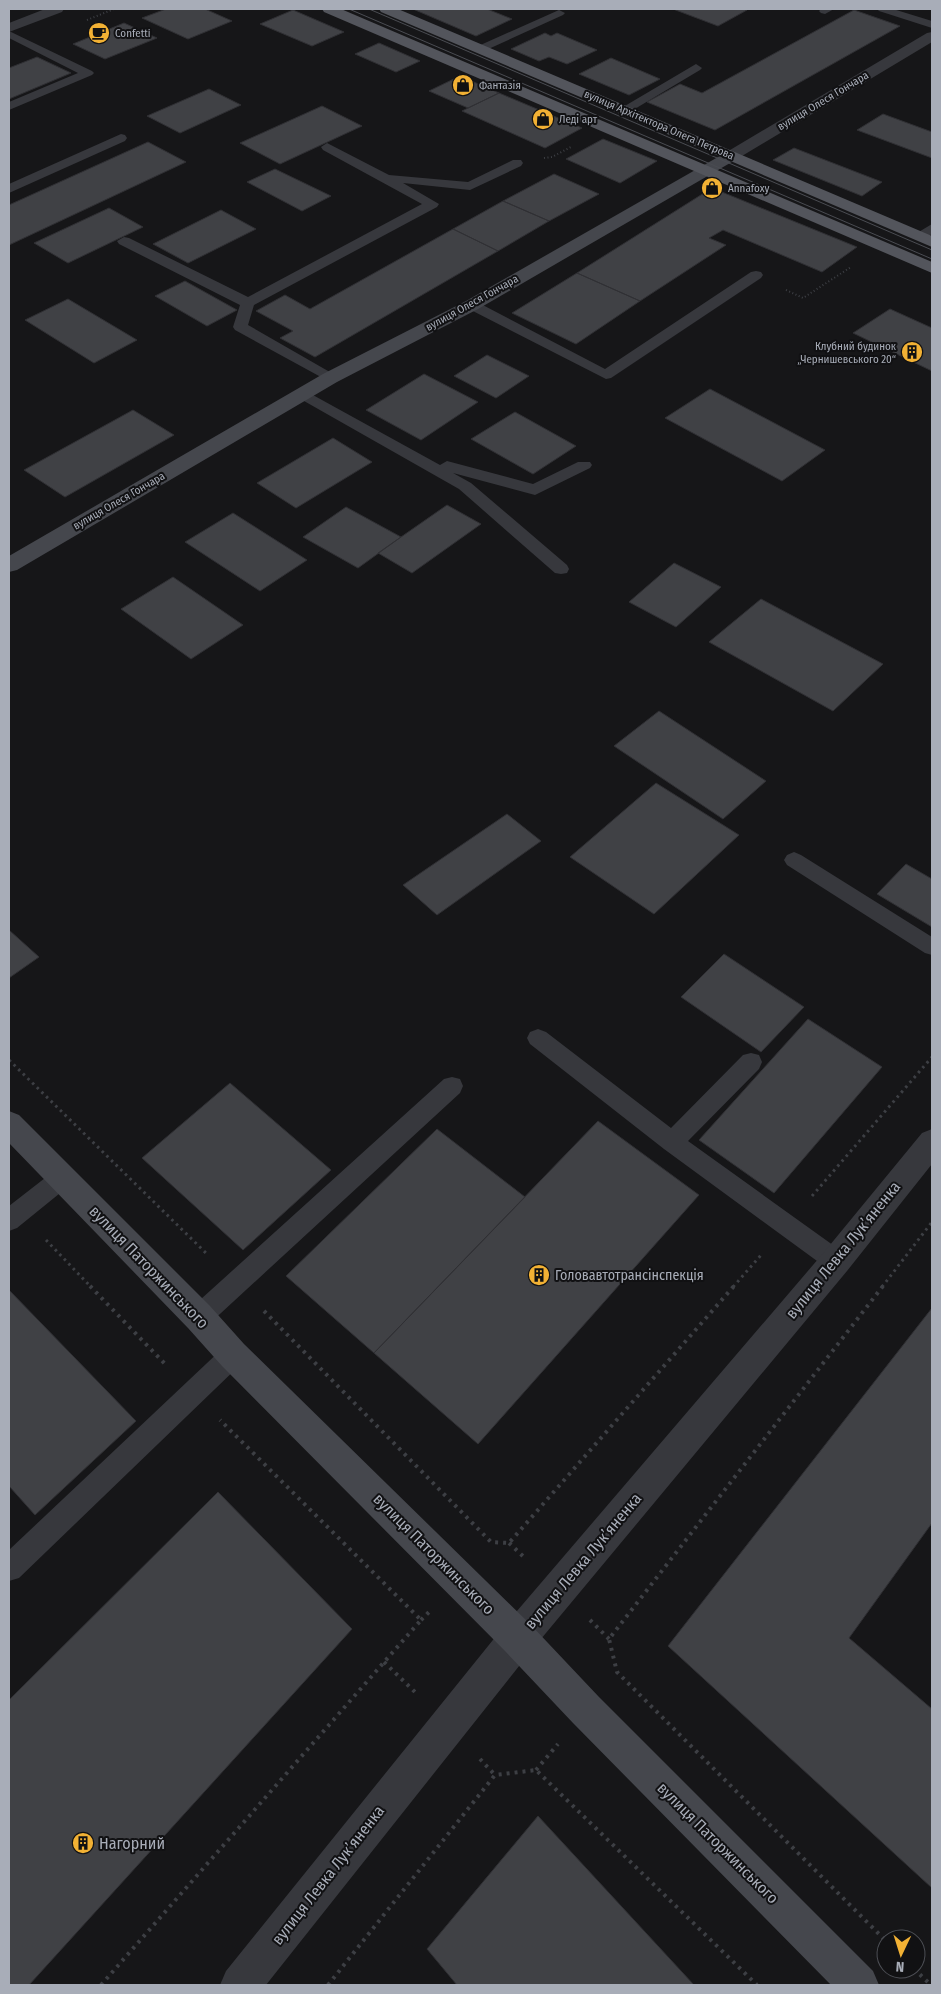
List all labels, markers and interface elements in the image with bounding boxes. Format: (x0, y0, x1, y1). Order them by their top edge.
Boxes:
cafe icon: Confetti (87, 21, 111, 45)
place label: Confetti (115, 27, 151, 40)
street label: вулиця Олеся Гончара (775, 69, 871, 133)
shop icon: Фантазія (451, 73, 475, 97)
place label: Фантазія (479, 79, 521, 92)
street label: вулиця Архітектора Олега Петрова (582, 87, 736, 163)
shop icon: Леді арт (531, 107, 555, 131)
place label: Леді арт (559, 113, 598, 126)
shop icon: Annafoxy (700, 176, 724, 200)
place label: Annafoxy (728, 182, 770, 195)
street label: вулиця Олеся Гончара (423, 272, 521, 334)
place label: Клубний будинок „Чернишевського 20“ (797, 340, 897, 366)
building icon: Клубний будинок „Чернишевського 20“ (900, 340, 924, 364)
street label: вулиця Олеся Гончара (71, 469, 167, 533)
street label: вулиця Левка Лукʼяненка (782, 1177, 904, 1323)
street label: вулиця Паторжинського (85, 1202, 213, 1332)
building icon: Головавтотрансінспекція (527, 1263, 551, 1287)
place label: Головавтотрансінспекція (555, 1267, 704, 1284)
street label: вулиця Левка Лукʼяненка (521, 1489, 645, 1633)
street label: вулиця Паторжинського (370, 1490, 498, 1618)
street label: вулиця Паторжинського (654, 1779, 782, 1907)
street label: вулиця Левка Лукʼяненка (268, 1801, 388, 1948)
building icon: Нагорний (71, 1831, 95, 1855)
place label: Нагорний (99, 1834, 165, 1853)
north arrow (876, 1929, 926, 1979)
text: N (895, 1958, 905, 1975)

